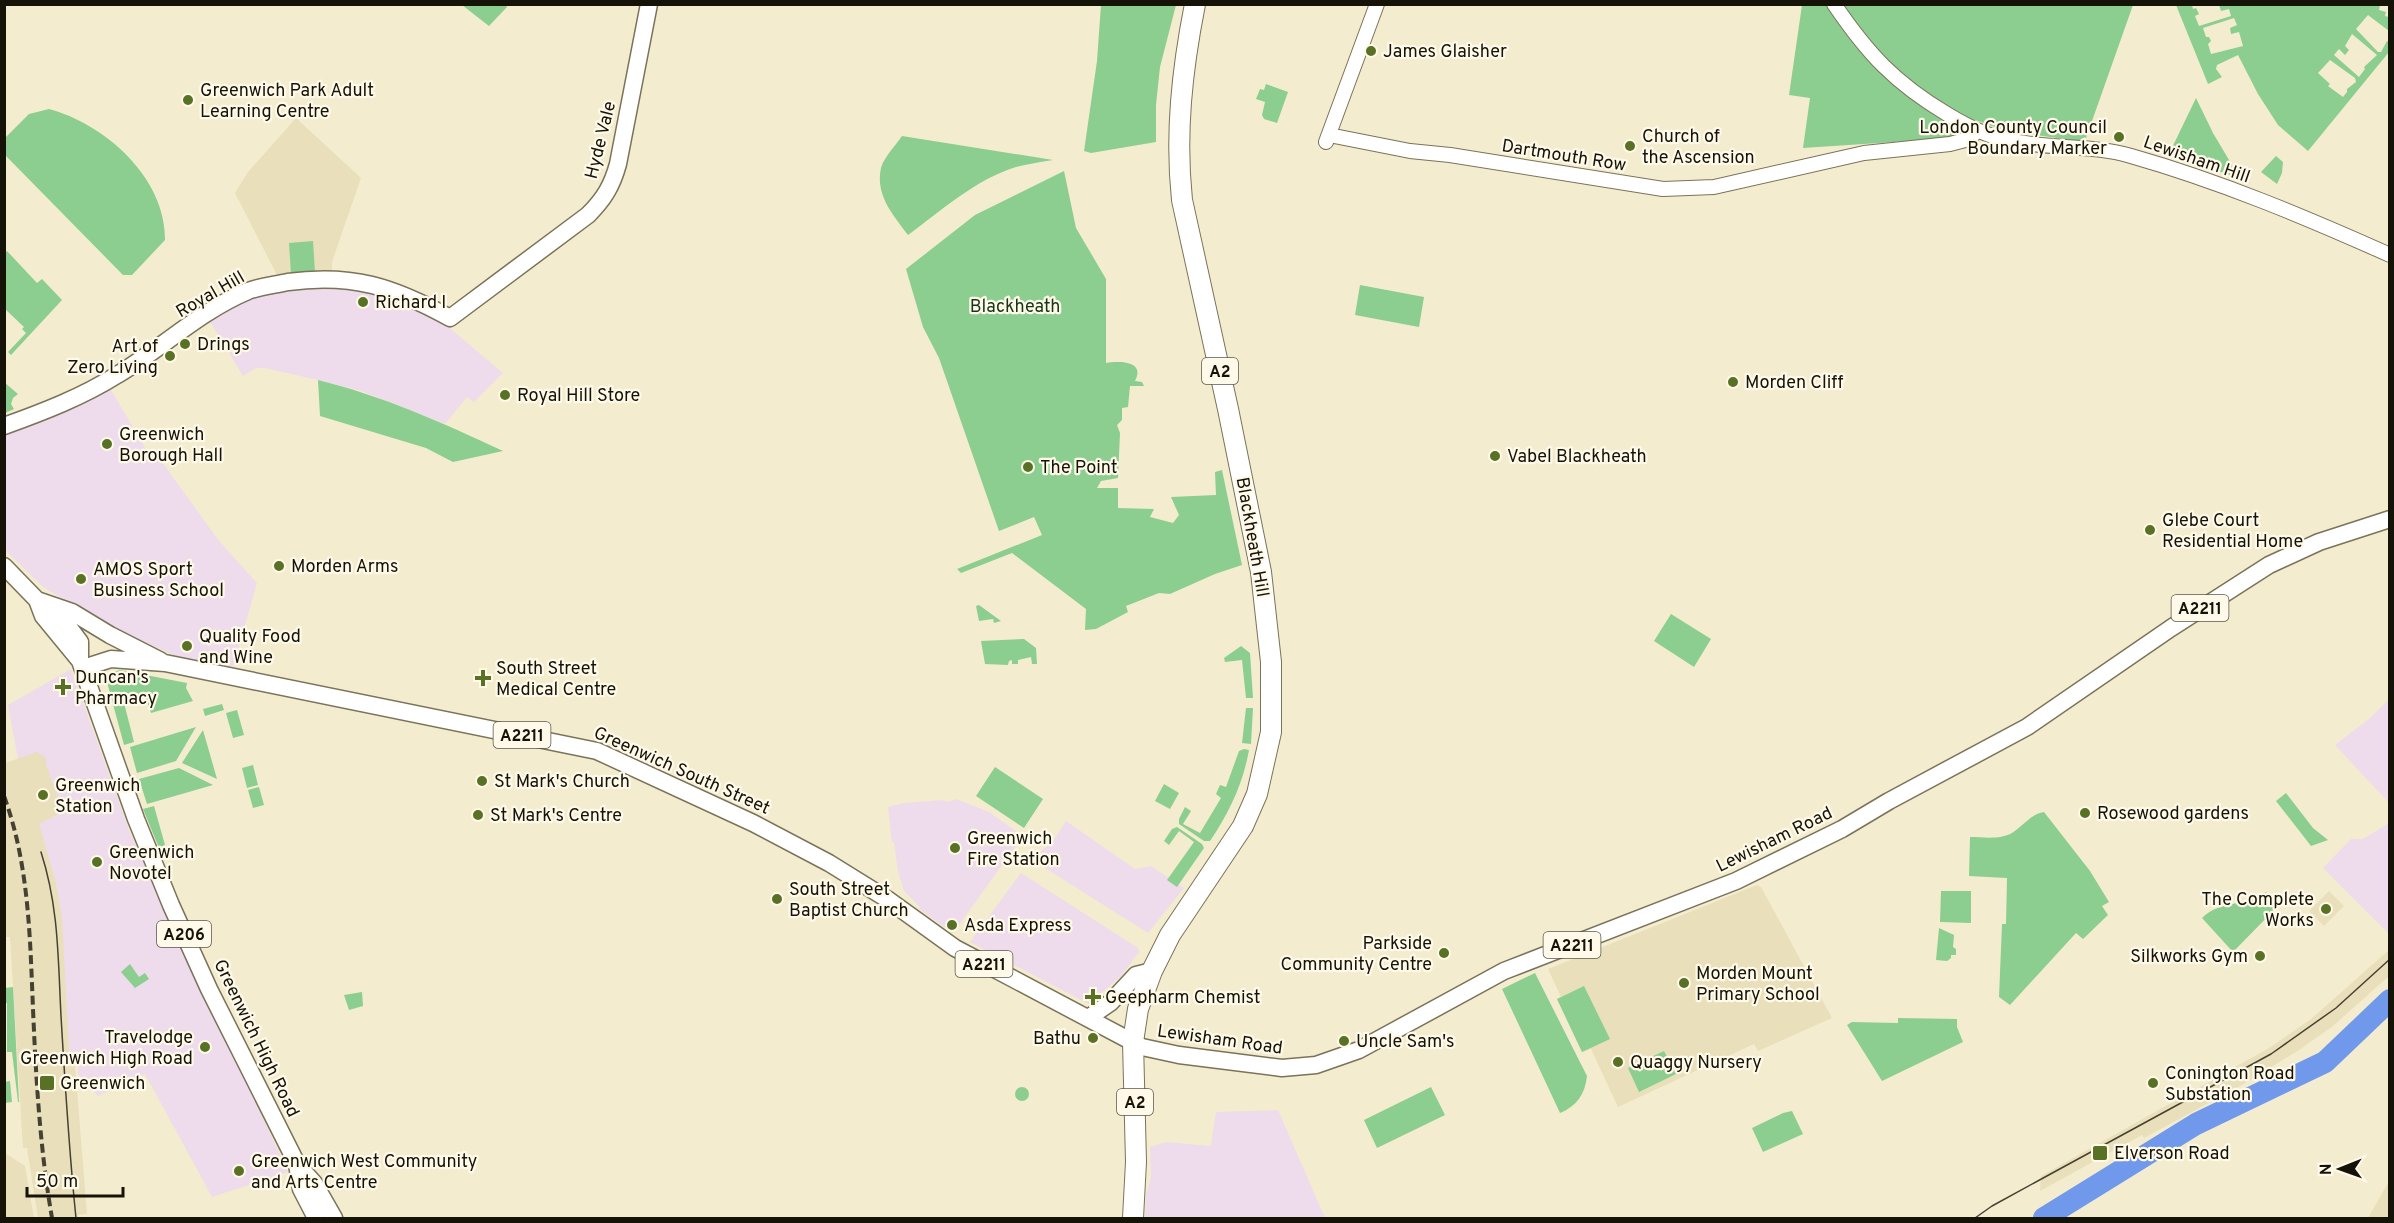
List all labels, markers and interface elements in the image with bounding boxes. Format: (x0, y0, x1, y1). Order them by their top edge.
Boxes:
place label: James Glaisher (1383, 41, 1507, 64)
marker: James Glaisher (1364, 44, 1378, 58)
place label: Greenwich Park Adult Learning Centre (200, 80, 374, 124)
marker: Greenwich Park Adult Learning Centre (181, 93, 195, 107)
street label: Hyde Vale (581, 99, 622, 182)
place label: London County Council Boundary Marker (1919, 117, 2107, 161)
place label: Church of the Ascension (1642, 126, 1755, 170)
marker: London County Council Boundary Marker (2112, 130, 2126, 144)
street label: Lewisham Hill (2140, 131, 2253, 189)
street label: Dartmouth Row (1500, 135, 1628, 178)
marker: Church of the Ascension (1623, 139, 1637, 153)
street label: Royal Hill (172, 266, 249, 324)
place label: Richard I (375, 292, 446, 315)
marker: Richard I (356, 295, 370, 309)
park label: Blackheath (970, 296, 1060, 319)
place label: Drings (197, 334, 250, 357)
place label: Art of Zero Living (67, 336, 158, 380)
marker: Drings (178, 337, 192, 351)
marker: Art of Zero Living (163, 349, 177, 363)
road number: A2 (1202, 358, 1238, 384)
place label: Morden Cliff (1745, 372, 1843, 395)
marker: Morden Cliff (1726, 375, 1740, 389)
place label: Royal Hill Store (517, 385, 640, 408)
marker: Royal Hill Store (498, 388, 512, 402)
place label: Greenwich Borough Hall (119, 424, 223, 468)
marker: Greenwich Borough Hall (100, 437, 114, 451)
place label: Vabel Blackheath (1507, 446, 1647, 469)
marker: Vabel Blackheath (1488, 449, 1502, 463)
place label: The Point (1040, 457, 1118, 480)
marker: The Point (1021, 460, 1035, 474)
street label: Blackheath Hill (1230, 475, 1273, 599)
place label: Glebe Court Residential Home (2162, 510, 2303, 554)
marker: Glebe Court Residential Home (2143, 523, 2157, 537)
place label: Morden Arms (291, 556, 398, 579)
place label: AMOS Sport Business School (93, 559, 224, 603)
marker: Morden Arms (272, 559, 286, 573)
marker: AMOS Sport Business School (74, 572, 88, 586)
road number: A2211 (2172, 595, 2228, 621)
place label: Quality Food and Wine (199, 626, 301, 670)
marker: Quality Food and Wine (180, 639, 194, 653)
place label: South Street Medical Centre (496, 658, 616, 702)
place label: Duncan's Pharmacy (75, 667, 157, 711)
marker: South Street Medical Centre (474, 669, 492, 687)
marker: Duncan's Pharmacy (56, 680, 70, 694)
road number: A2211 (494, 722, 550, 748)
street label: Greenwich South Street (590, 722, 773, 821)
place label: St Mark's Church (494, 771, 630, 794)
marker: St Mark's Church (475, 774, 489, 788)
place label: Greenwich Station (55, 775, 140, 819)
marker: Greenwich Station (36, 788, 50, 802)
street label: Lewisham Road (1713, 802, 1837, 878)
place label: Rosewood gardens (2097, 803, 2249, 826)
place label: St Mark's Centre (490, 805, 622, 828)
marker: Rosewood gardens (2078, 806, 2092, 820)
marker: St Mark's Centre (471, 808, 485, 822)
place label: Greenwich Fire Station (967, 828, 1060, 872)
marker: Greenwich Fire Station (948, 841, 962, 855)
place label: Greenwich Novotel (109, 842, 194, 886)
marker: Greenwich Novotel (90, 855, 104, 869)
place label: South Street Baptist Church (789, 879, 909, 923)
place label: The Complete Works (2201, 889, 2314, 933)
marker: South Street Baptist Church (770, 892, 784, 906)
marker: The Complete Works (2319, 902, 2333, 916)
place label: Asda Express (964, 915, 1071, 938)
marker: Asda Express (945, 918, 959, 932)
road number: A206 (157, 921, 211, 947)
road number: A2211 (1544, 932, 1600, 958)
place label: Parkside Community Centre (1281, 933, 1432, 977)
marker: Parkside Community Centre (1437, 946, 1451, 960)
place label: Silkworks Gym (2130, 946, 2248, 969)
marker: Silkworks Gym (2253, 949, 2267, 963)
road number: A2211 (956, 951, 1012, 977)
street label: Greenwich High Road (207, 956, 304, 1121)
place label: Morden Mount Primary School (1696, 963, 1820, 1007)
marker: Morden Mount Primary School (1677, 976, 1691, 990)
place label: Geepharm Chemist (1105, 987, 1261, 1010)
marker: Geepharm Chemist (1086, 990, 1100, 1004)
street label: Lewisham Road (1156, 1020, 1284, 1061)
place label: Travelodge Greenwich High Road (20, 1027, 193, 1071)
place label: Bathu (1033, 1028, 1081, 1051)
marker: Bathu (1086, 1031, 1100, 1045)
place label: Uncle Sam's (1356, 1031, 1454, 1054)
marker: Uncle Sam's (1337, 1034, 1351, 1048)
marker: Travelodge Greenwich High Road (198, 1040, 212, 1054)
place label: Quaggy Nursery (1630, 1052, 1762, 1075)
marker: Quaggy Nursery (1611, 1055, 1625, 1069)
place label: Conington Road Substation (2165, 1063, 2295, 1107)
place label: Greenwich (60, 1073, 145, 1096)
marker: Greenwich (38, 1074, 56, 1092)
marker: Conington Road Substation (2146, 1076, 2160, 1090)
road number: A2 (1117, 1089, 1153, 1115)
north arrow (2310, 1139, 2370, 1199)
place label: Elverson Road (2114, 1143, 2230, 1166)
marker: Elverson Road (2091, 1144, 2109, 1162)
place label: Greenwich West Community and Arts Centre (251, 1151, 477, 1195)
scale bar (27, 1160, 123, 1198)
text: N (2317, 1163, 2337, 1175)
marker: Greenwich West Community and Arts Centre (232, 1164, 246, 1178)
text: 50 m (36, 1171, 78, 1194)

